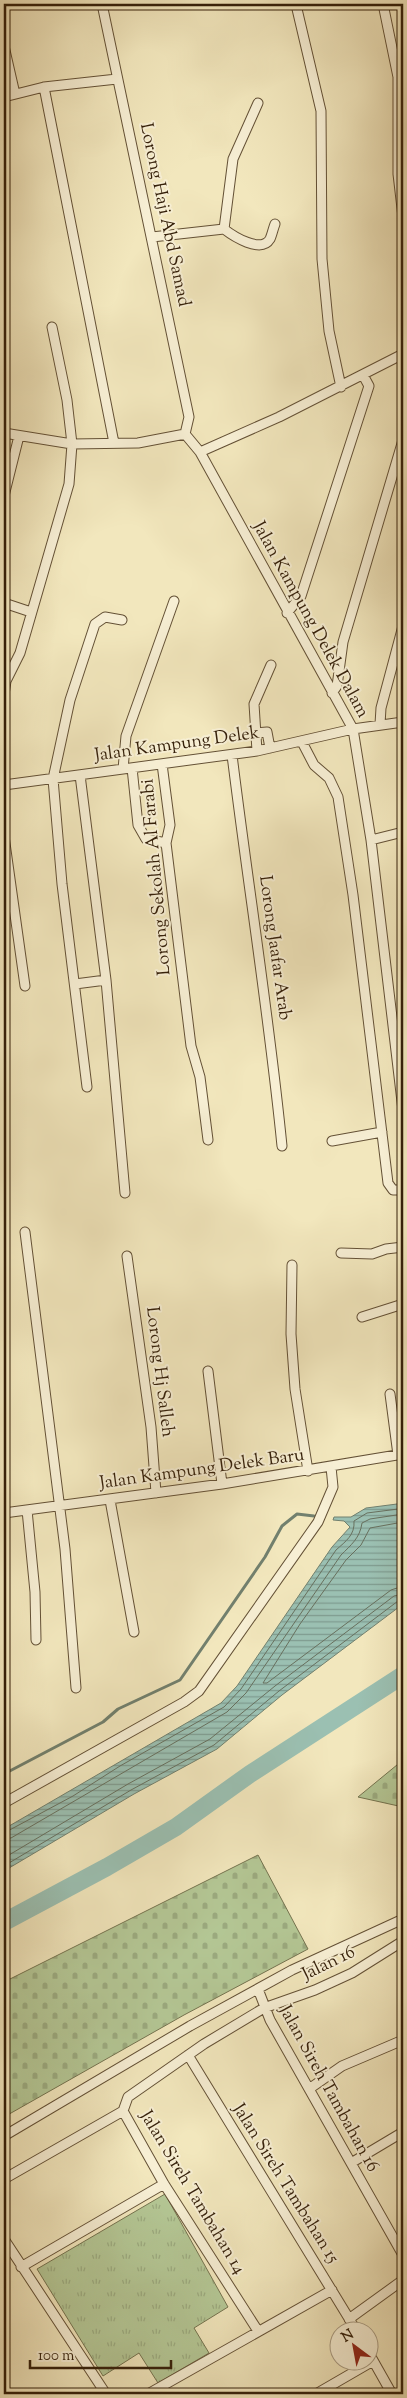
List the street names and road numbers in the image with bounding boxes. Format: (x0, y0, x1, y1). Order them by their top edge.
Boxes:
street label: Lorong Haji Abd Samad (132, 121, 196, 309)
street label: Jalan Kampung Delek Dalam (245, 516, 375, 723)
street label: Jalan Kampung Delek (92, 721, 261, 770)
street label: Lorong Sekolah Al Farabi (135, 778, 179, 976)
street label: Lorong Jaafar Arab (251, 874, 297, 1022)
street label: Lorong Hj Salleh (138, 1305, 180, 1439)
street label: Jalan Kampung Delek Baru (97, 1443, 306, 1497)
street label: Jalan 16 (297, 1940, 360, 1988)
street label: Jalan Sireh Tambahan 16 (271, 2000, 385, 2177)
street label: Jalan Sireh Tambahan 15 (225, 2098, 345, 2269)
street label: Jalan Sireh Tambahan 14 (132, 2105, 251, 2280)

